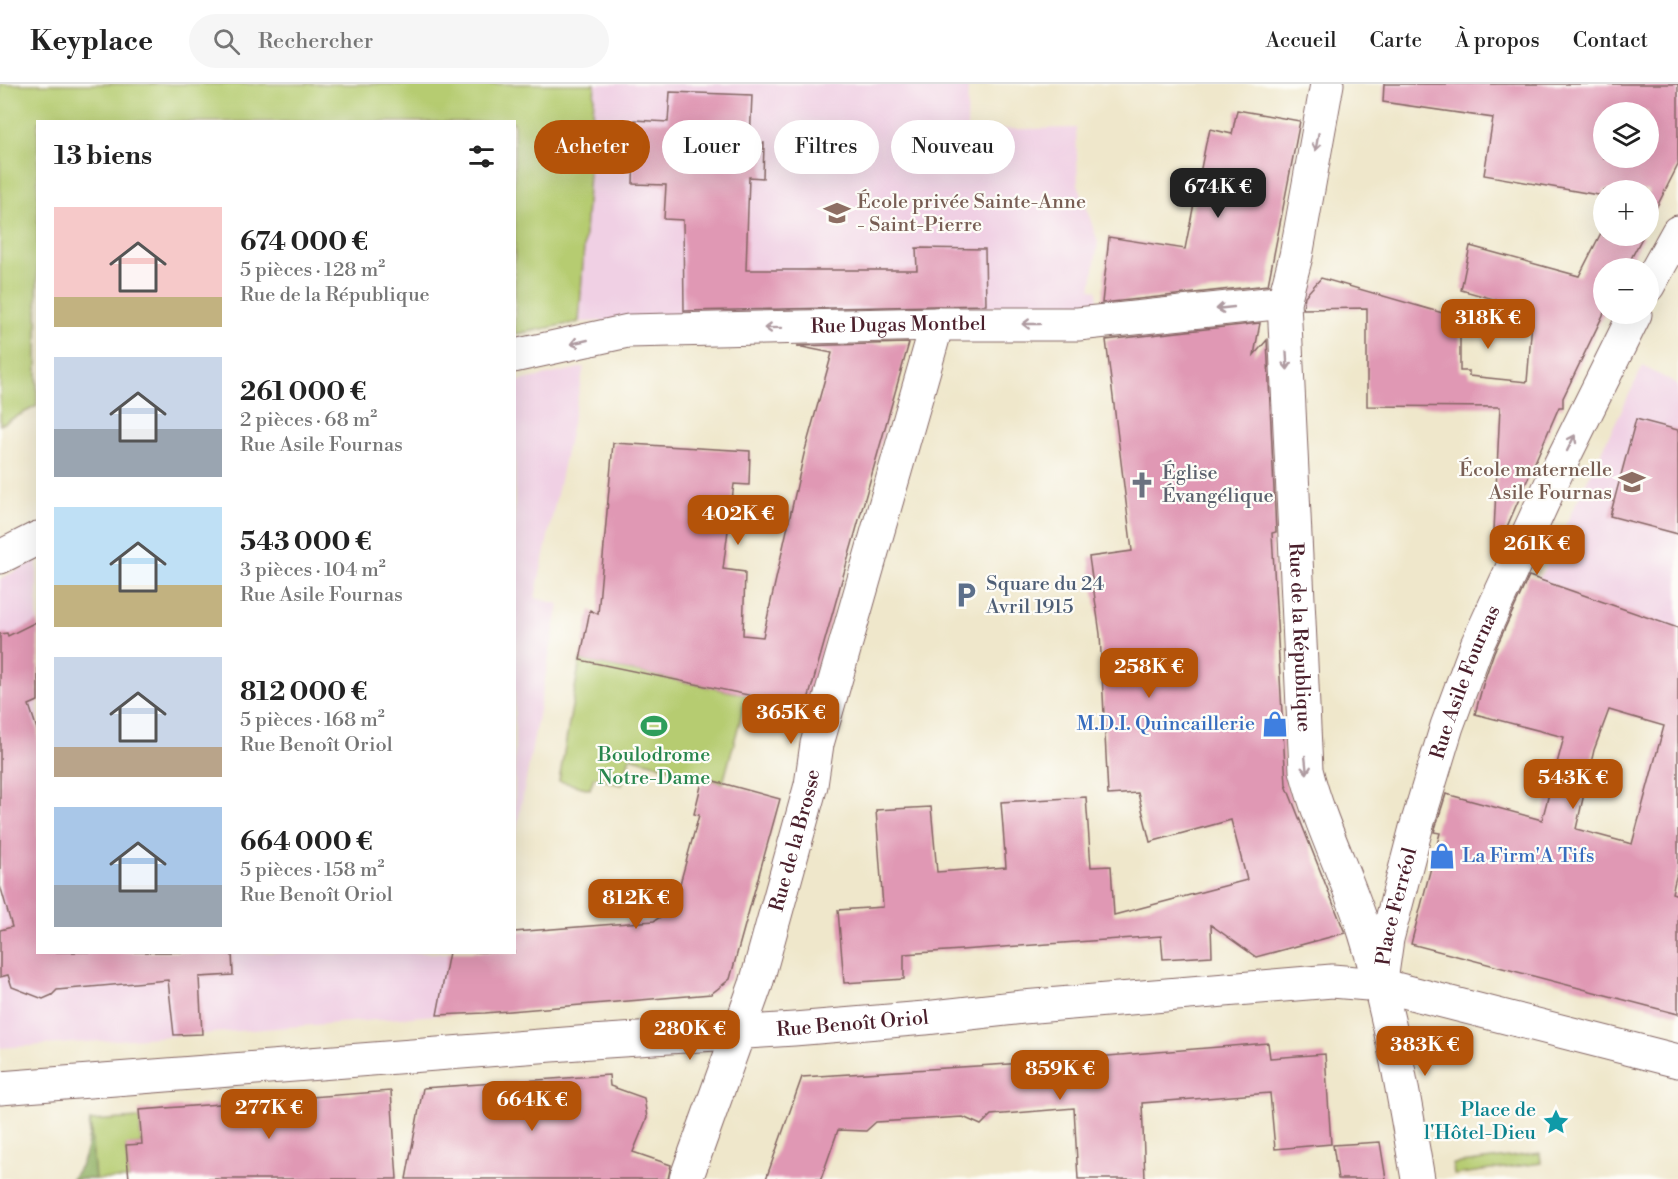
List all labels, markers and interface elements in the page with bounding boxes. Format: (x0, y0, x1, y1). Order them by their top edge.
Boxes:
search box (189, 14, 609, 68)
text: Keyplace (30, 24, 153, 59)
icon: search (210, 25, 243, 58)
text: Rechercher (258, 28, 373, 55)
text: Accueil (1266, 28, 1337, 54)
text: Carte (1370, 28, 1422, 54)
text: À propos (1455, 28, 1540, 54)
text: Contact (1573, 28, 1648, 54)
map controls (1593, 102, 1659, 324)
button: layers (1593, 102, 1659, 168)
chip: Acheter (534, 120, 650, 174)
chip: Louer (662, 120, 762, 174)
chip: Filtres (774, 120, 879, 174)
chip: Nouveau (891, 120, 1015, 174)
one-way arrow (1311, 131, 1322, 151)
text: 13 biens (54, 140, 152, 172)
icon: filters (465, 140, 498, 173)
pin: 674K € (1169, 168, 1267, 219)
text: 674K € (1184, 175, 1252, 200)
button: + (1593, 180, 1659, 246)
place label: École privée Sainte-Anne - Saint-Pierre (857, 189, 1086, 238)
school or university icon: École privée Sainte-Anne - Saint-Pierre (822, 198, 852, 228)
text: 674 000 € (240, 226, 368, 258)
icon: home (102, 231, 174, 303)
text: 5 pièces · 128 m² (240, 258, 385, 283)
button: − (1593, 258, 1659, 324)
text: Rue de la République (240, 283, 430, 308)
pin: 318K € (1439, 299, 1537, 350)
one-way arrow (1216, 303, 1236, 314)
text: 318K € (1455, 306, 1521, 331)
street label: Rue Dugas Montbel (810, 311, 986, 339)
one-way arrow (1022, 318, 1042, 330)
one-way arrow (764, 322, 784, 334)
one-way arrow (570, 337, 590, 348)
one-way arrow (1281, 350, 1292, 370)
text: 261 000 € (240, 376, 366, 408)
icon: home (102, 381, 174, 453)
text: 2 pièces · 68 m² (240, 408, 377, 433)
text: Rue Asile Fournas (240, 433, 403, 458)
one-way arrow (1565, 435, 1577, 453)
place label: École maternelle Asile Fournas (1459, 457, 1612, 506)
place label: Église Évangélique (1162, 460, 1274, 509)
school or university icon: École maternelle Asile Fournas (1617, 467, 1647, 497)
church icon: Église Évangélique (1127, 470, 1157, 500)
pin: 402K € (689, 495, 787, 546)
text: 402K € (702, 502, 774, 527)
pin: 261K € (1488, 525, 1586, 576)
text: 543 000 € (240, 526, 372, 558)
icon: home (102, 531, 174, 603)
text: 261K € (1504, 532, 1570, 557)
street label: Rue de la République (1283, 542, 1317, 733)
text: 3 pièces · 104 m² (240, 558, 386, 583)
place label: Square du 24 Avril 1915 (985, 572, 1104, 620)
parking icon: Square du 24 Avril 1915 (951, 580, 981, 610)
text: Rue Asile Fournas (240, 583, 403, 608)
street label: Rue Asile Fournas (1425, 601, 1506, 762)
pin: 258K € (1100, 648, 1198, 699)
text: 258K € (1114, 655, 1184, 680)
text: 812 000 € (240, 676, 367, 708)
icon: home (102, 681, 174, 753)
pin: 365K € (742, 694, 840, 745)
text: 365K € (756, 701, 826, 726)
text: 5 pièces · 168 m² (240, 708, 385, 733)
shop icon: M.D.I. Quincaillerie (1260, 709, 1290, 739)
sports icon: Boulodrome Notre-Dame (639, 711, 669, 741)
place label: M.D.I. Quincaillerie (1077, 712, 1255, 737)
text: Rue Benoît Oriol (240, 733, 393, 758)
place label: Boulodrome Notre-Dame (597, 743, 710, 791)
one-way arrow (1301, 755, 1312, 775)
pin: 543K € (1524, 759, 1622, 810)
text: 543K € (1538, 766, 1608, 791)
street label: Rue de la Brosse (764, 768, 826, 915)
text: 664 000 € (240, 826, 373, 858)
icon: home (102, 831, 174, 903)
shop icon: La Firm'A Tifs (1427, 841, 1457, 871)
place label: La Firm'A Tifs (1462, 844, 1595, 869)
street label: Place Ferréol (1371, 845, 1423, 967)
text: 5 pièces · 158 m² (240, 858, 384, 883)
pin: 812K € (587, 879, 685, 930)
text: Rue Benoît Oriol (240, 883, 393, 908)
text: 812K € (602, 886, 670, 911)
street label: Rue Benoît Oriol (776, 1005, 930, 1043)
pin: 280K € (641, 1010, 739, 1061)
text: 280K € (654, 1017, 726, 1042)
pin: 383K € (1376, 1026, 1474, 1077)
text: 383K € (1390, 1033, 1460, 1058)
pin: 859K € (1011, 1050, 1109, 1101)
text: 859K € (1025, 1057, 1095, 1082)
pin: 664K € (483, 1081, 581, 1132)
text: 664K € (496, 1088, 568, 1113)
pin: 277K € (220, 1089, 318, 1140)
text: 277K € (235, 1096, 303, 1121)
place label: Place de l'Hôtel-Dieu (1424, 1098, 1537, 1146)
place icon: Place de l'Hôtel-Dieu (1541, 1107, 1571, 1137)

